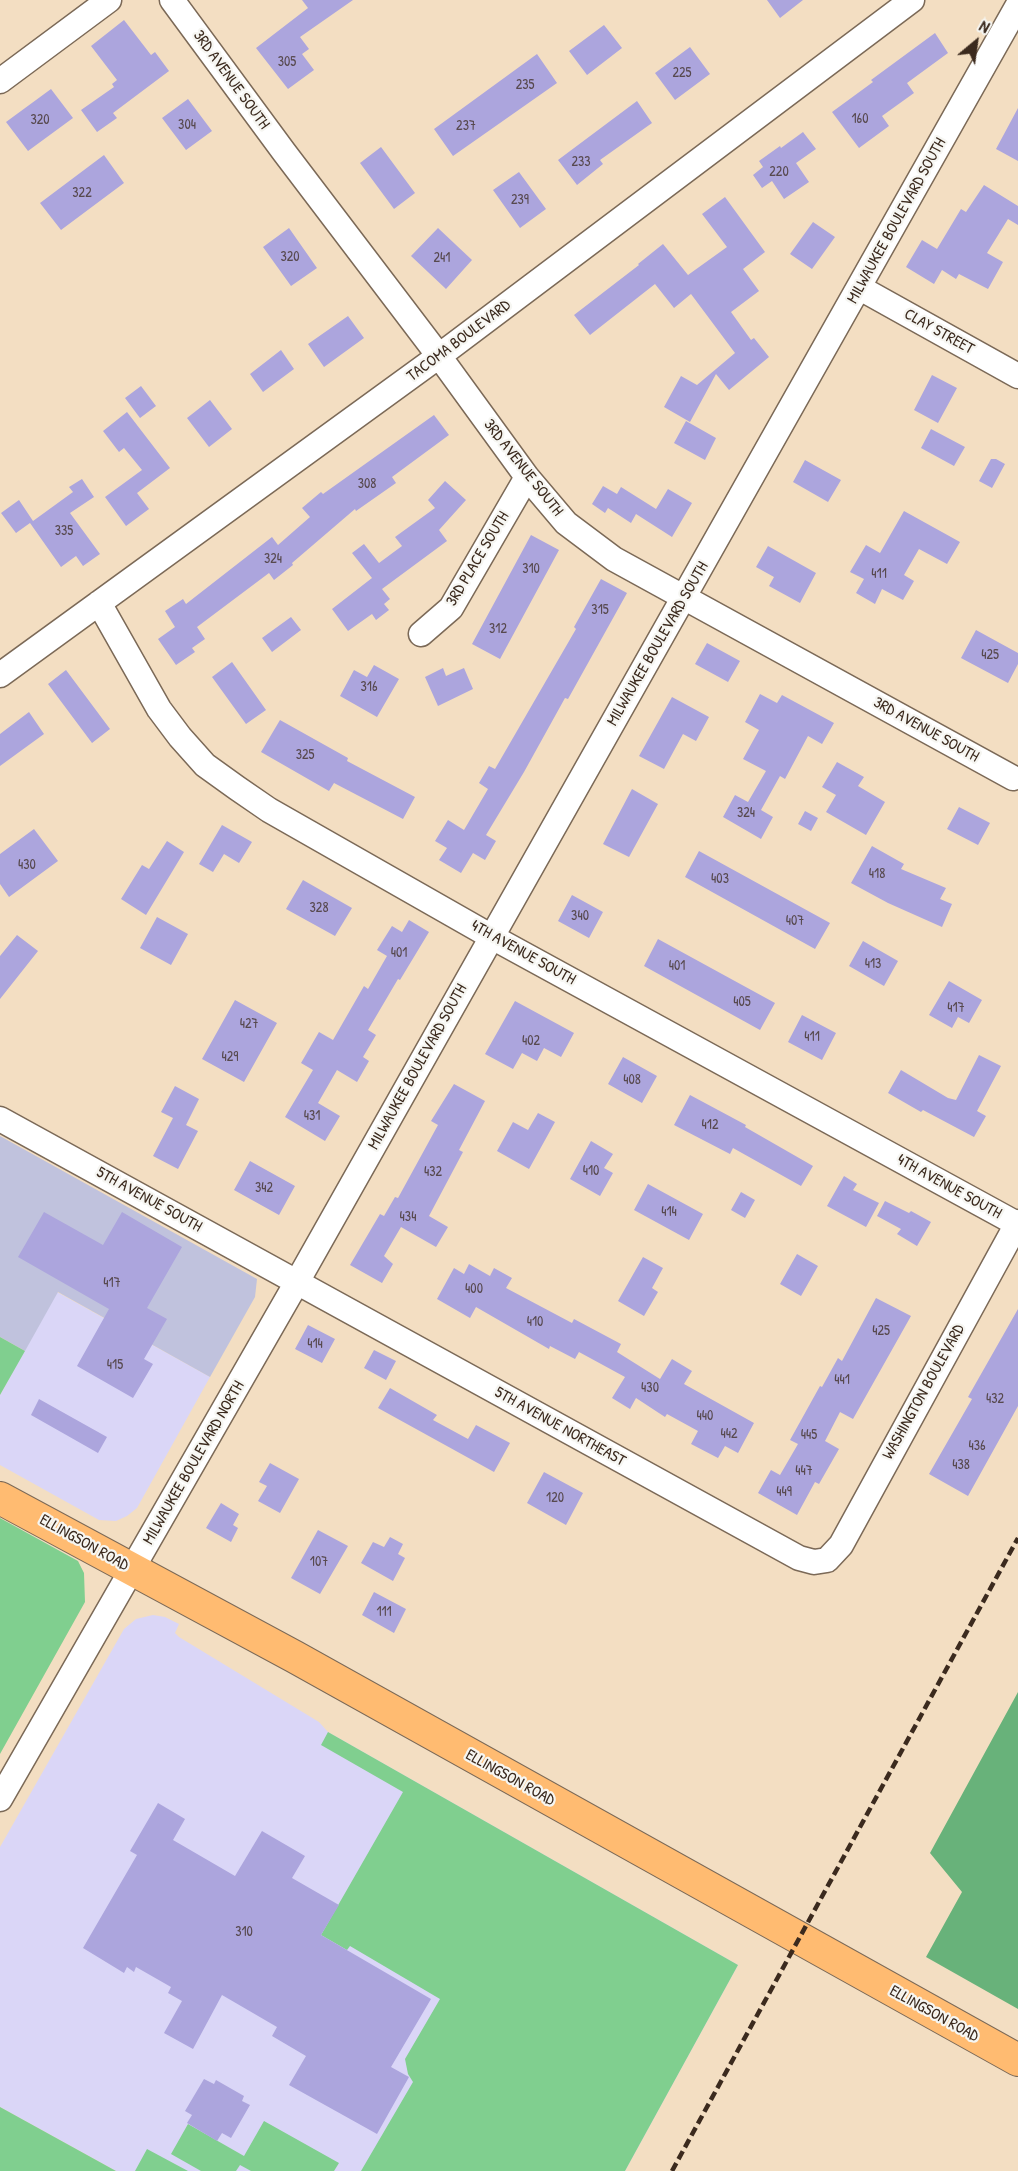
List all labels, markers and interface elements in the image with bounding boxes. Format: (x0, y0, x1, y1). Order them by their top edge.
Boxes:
north arrow (946, 12, 1006, 72)
text: N (976, 15, 994, 38)
street label: 3RD AVENUE SOUTH (189, 27, 273, 133)
house number: 305 (278, 54, 296, 70)
house number: 225 (672, 65, 692, 81)
house number: 235 (516, 77, 534, 93)
house number: 160 (852, 111, 868, 127)
house number: 320 (30, 112, 50, 128)
house number: 304 (178, 117, 196, 133)
house number: 237 (456, 118, 476, 134)
street label: MILWAUKEE BOULEVARD SOUTH (843, 135, 951, 307)
house number: 233 (571, 154, 591, 170)
house number: 220 (769, 164, 789, 180)
house number: 322 (72, 185, 92, 201)
house number: 239 (511, 192, 529, 208)
house number: 320 (280, 249, 300, 265)
house number: 241 (434, 250, 450, 266)
street label: TACOMA BOULEVARD (404, 296, 514, 386)
street label: CLAY STREET (901, 305, 977, 359)
street label: 3RD AVENUE SOUTH (479, 416, 567, 520)
house number: 308 (358, 476, 376, 492)
street label: 3RD PLACE SOUTH (442, 508, 514, 610)
house number: 335 (55, 523, 73, 539)
house number: 324 (264, 551, 282, 567)
street label: MILWAUKEE BOULEVARD SOUTH (603, 559, 713, 729)
house number: 310 (522, 561, 540, 577)
house number: 411 (871, 566, 887, 582)
house number: 315 (591, 602, 609, 618)
house number: 312 (489, 621, 507, 637)
house number: 425 (981, 647, 999, 663)
house number: 316 (361, 679, 377, 695)
street label: 3RD AVENUE SOUTH (870, 693, 982, 767)
house number: 325 (296, 747, 314, 763)
house number: 324 (737, 805, 755, 821)
house number: 430 (18, 857, 36, 873)
house number: 418 (869, 866, 885, 882)
house number: 403 (711, 871, 729, 887)
house number: 328 (310, 900, 328, 916)
house number: 340 (571, 908, 589, 924)
house number: 407 (786, 913, 804, 929)
street label: 4TH AVENUE SOUTH (467, 916, 579, 990)
house number: 401 (391, 945, 407, 961)
house number: 413 (865, 956, 881, 972)
house number: 401 (669, 958, 685, 974)
street label: MILWAUKEE BOULEVARD SOUTH (364, 981, 472, 1153)
house number: 405 (733, 994, 751, 1010)
house number: 417 (947, 1000, 965, 1016)
house number: 427 (240, 1016, 258, 1032)
house number: 411 (804, 1029, 820, 1045)
house number: 402 (522, 1033, 540, 1049)
house number: 429 (222, 1049, 238, 1065)
house number: 408 (623, 1072, 641, 1088)
house number: 431 (304, 1108, 320, 1124)
house number: 412 (702, 1117, 718, 1133)
street label: 4TH AVENUE SOUTH (893, 1150, 1005, 1224)
street label: 5TH AVENUE SOUTH (93, 1163, 205, 1237)
house number: 410 (583, 1163, 599, 1179)
house number: 432 (424, 1164, 442, 1180)
house number: 342 (255, 1180, 273, 1196)
house number: 414 (661, 1204, 677, 1220)
house number: 434 (400, 1209, 416, 1225)
house number: 417 (103, 1275, 121, 1291)
house number: 400 (465, 1281, 483, 1297)
house number: 410 (527, 1314, 543, 1330)
street label: WASHINGTON BOULEVARD (879, 1321, 969, 1463)
house number: 425 (872, 1323, 890, 1339)
house number: 414 (307, 1336, 323, 1352)
house number: 415 (107, 1357, 123, 1373)
house number: 441 (834, 1372, 850, 1388)
street label: MILWAUKEE BOULEVARD NORTH (139, 1378, 249, 1548)
house number: 430 (641, 1380, 659, 1396)
street label: 5TH AVENUE NORTHEAST (491, 1383, 629, 1471)
house number: 432 (986, 1391, 1004, 1407)
house number: 440 (697, 1408, 713, 1424)
house number: 442 (720, 1426, 738, 1442)
house number: 445 (801, 1427, 817, 1443)
house number: 436 (968, 1438, 986, 1454)
house number: 438 (952, 1457, 970, 1473)
house number: 447 (795, 1463, 813, 1479)
house number: 449 (776, 1484, 792, 1500)
house number: 120 (546, 1490, 564, 1506)
street label: ELLINGSON ROAD (36, 1511, 132, 1575)
house number: 107 (310, 1554, 328, 1570)
house number: 111 (376, 1604, 392, 1620)
street label: ELLINGSON ROAD (462, 1746, 558, 1810)
house number: 310 (235, 1924, 253, 1940)
street label: ELLINGSON ROAD (886, 1982, 982, 2046)

